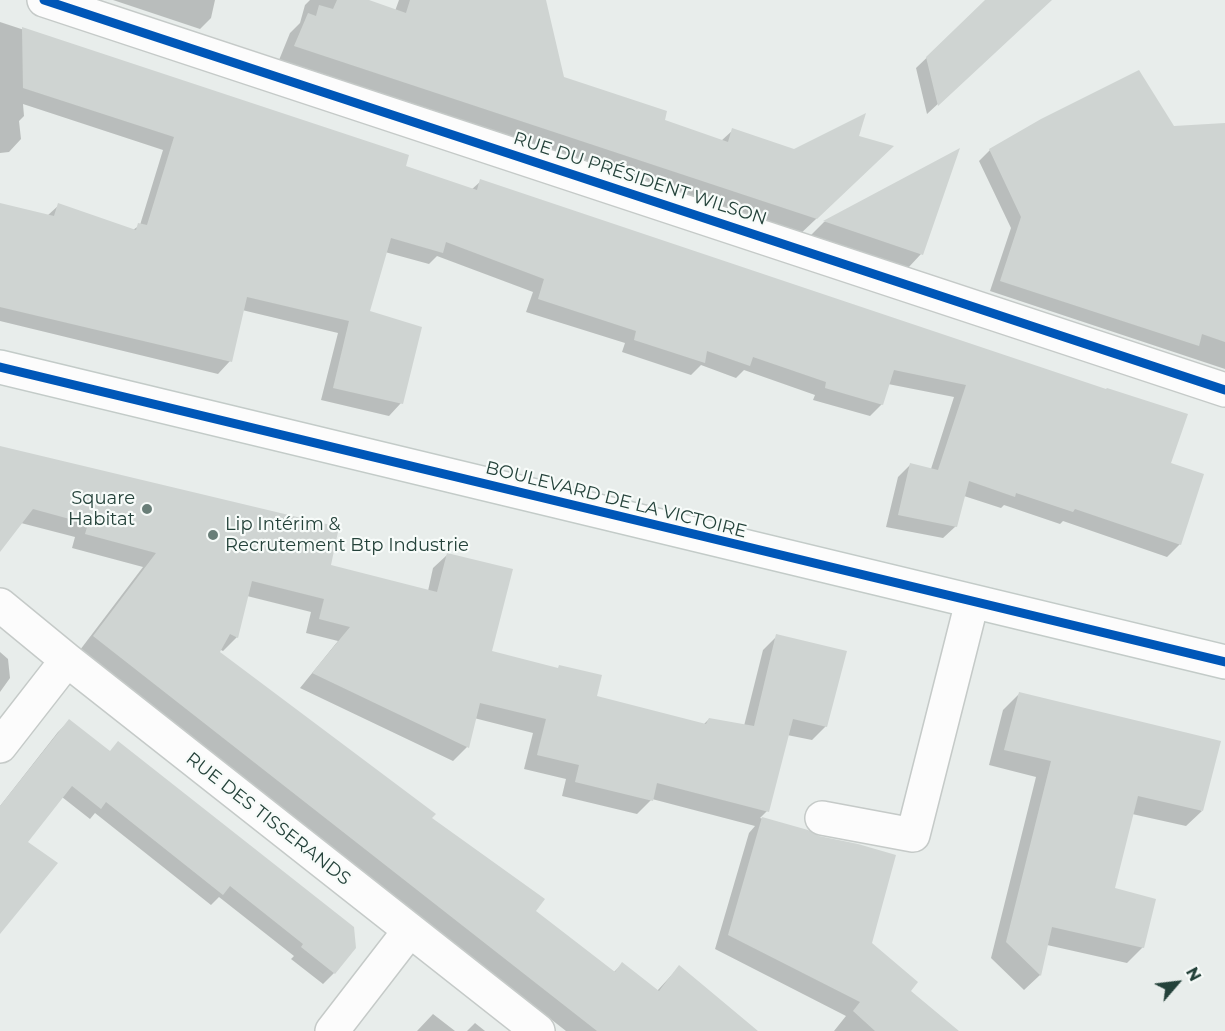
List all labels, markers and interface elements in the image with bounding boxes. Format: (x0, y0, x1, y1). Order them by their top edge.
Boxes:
street label: RUE DU PRÉSIDENT WILSON (511, 128, 769, 230)
street label: BOULEVARD DE LA VICTOIRE (483, 457, 749, 543)
place label: Square Habitat (68, 488, 135, 530)
marker: Square Habitat (140, 502, 154, 516)
place label: Lip Intérim & Recrutement Btp Industrie (225, 514, 469, 556)
marker: Lip Intérim & Recrutement Btp Industrie (206, 528, 220, 542)
street label: RUE DES TISSERANDS (181, 748, 355, 890)
north arrow (1147, 953, 1207, 1013)
text: N (1182, 964, 1205, 984)

